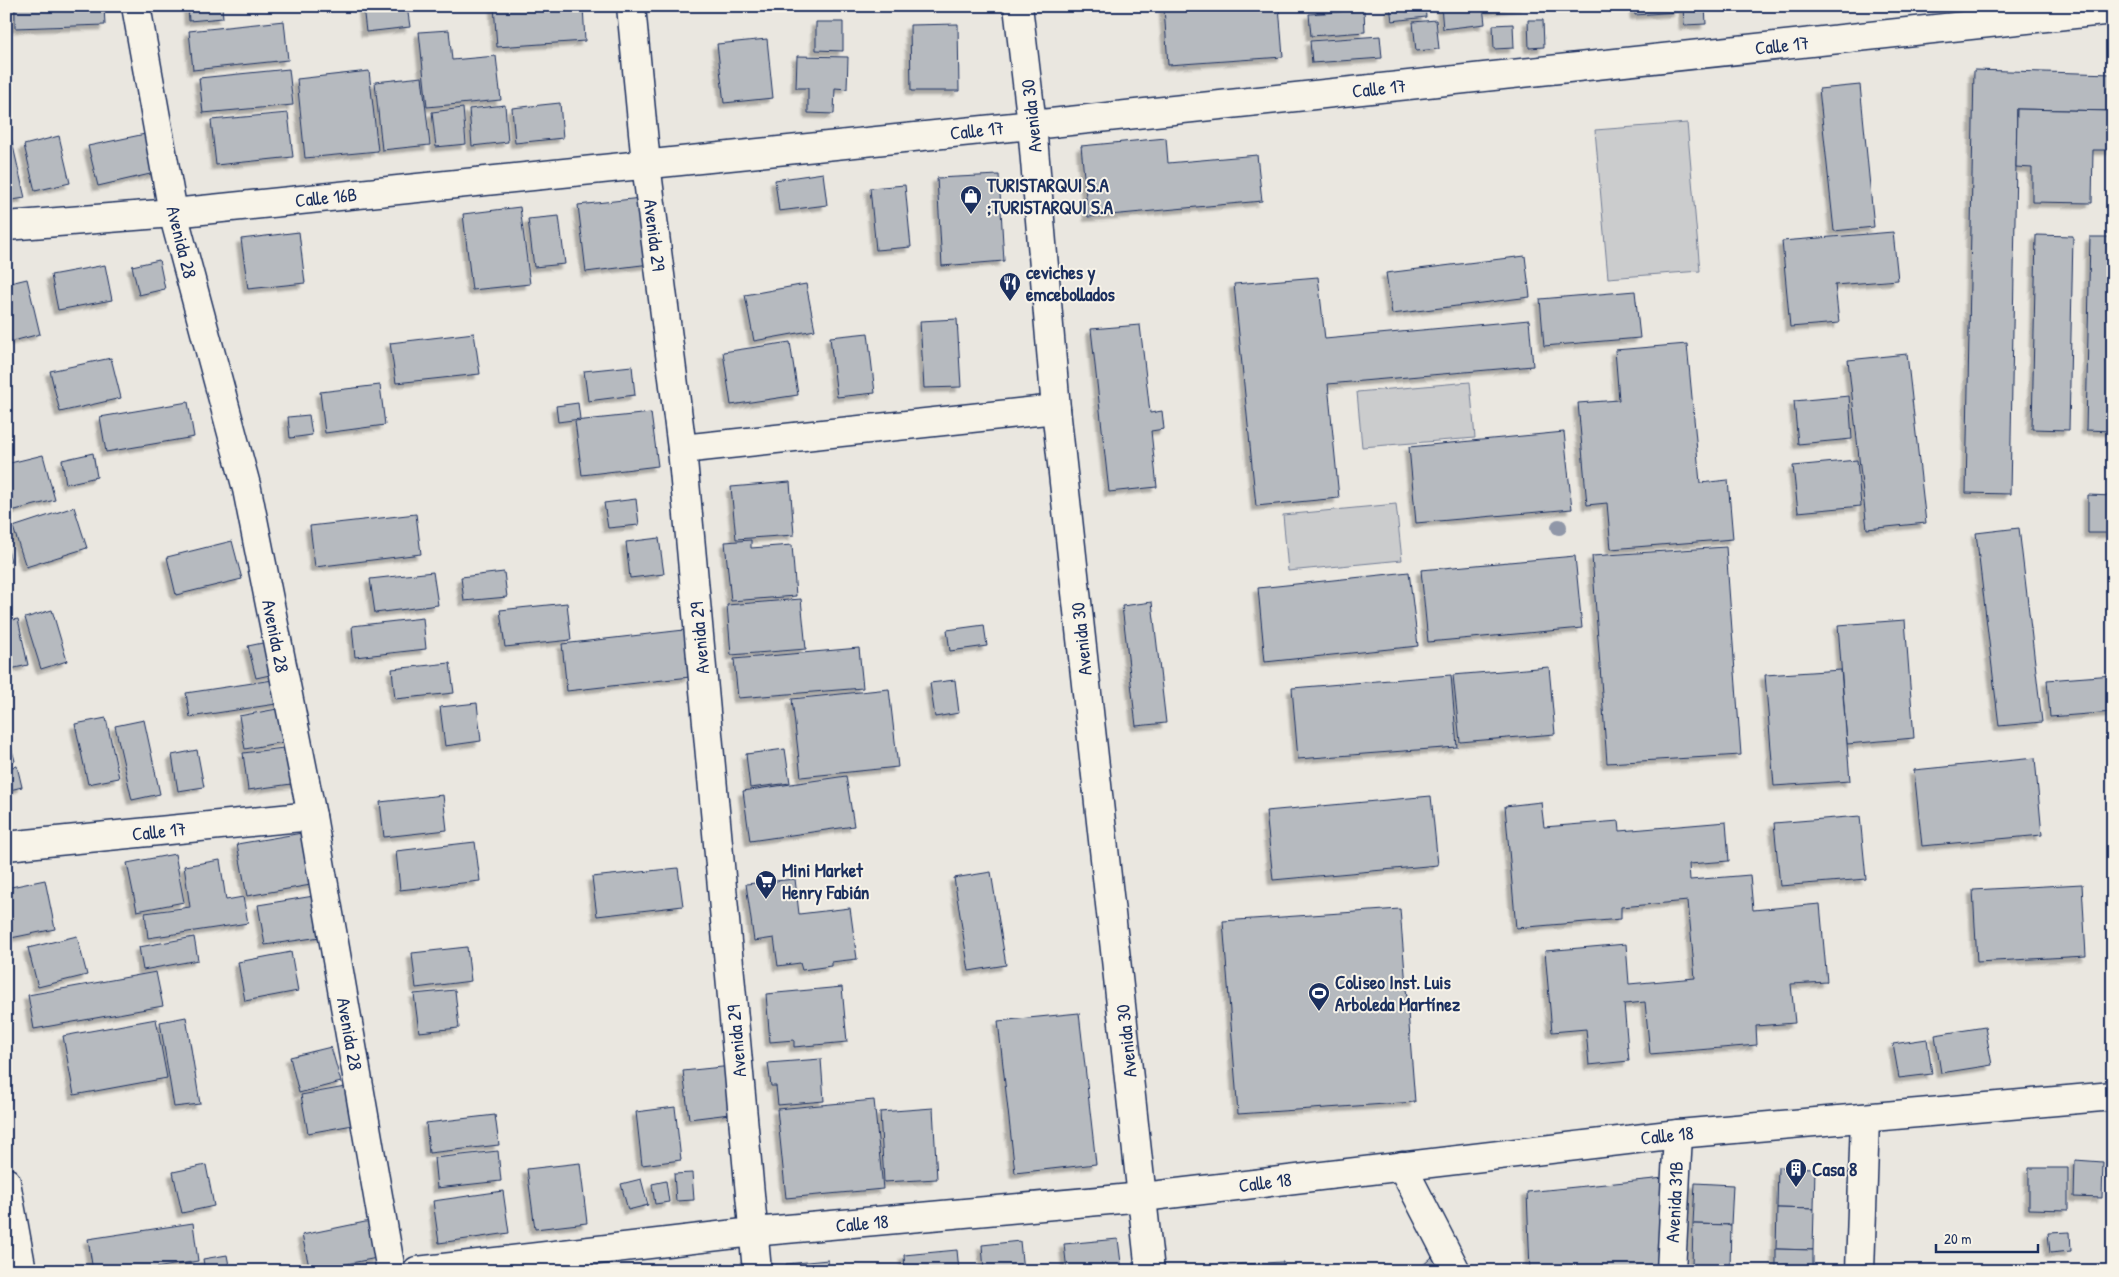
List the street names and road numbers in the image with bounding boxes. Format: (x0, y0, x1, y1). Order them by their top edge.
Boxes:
street label: Calle 17 (1754, 29, 1810, 61)
street label: Calle 17 (1351, 72, 1407, 104)
street label: Avenida 30 (1014, 78, 1048, 154)
street label: Calle 17 (949, 114, 1005, 146)
street label: Calle 16B (294, 181, 358, 213)
street label: Avenida 29 (638, 197, 672, 273)
street label: Avenida 28 (160, 203, 204, 281)
street label: Avenida 28 (256, 597, 296, 675)
street label: Avenida 29 (683, 601, 715, 675)
street label: Avenida 30 (1064, 601, 1098, 677)
street label: Calle 17 (131, 815, 187, 847)
street label: Avenida 28 (331, 995, 369, 1073)
street label: Avenida 30 (1109, 1003, 1143, 1079)
street label: Avenida 29 (720, 1004, 752, 1078)
street label: Calle 18 (1639, 1119, 1695, 1151)
street label: Avenida 31B (1659, 1161, 1689, 1243)
street label: Calle 18 (1237, 1166, 1293, 1198)
street label: Calle 18 (834, 1208, 890, 1238)

